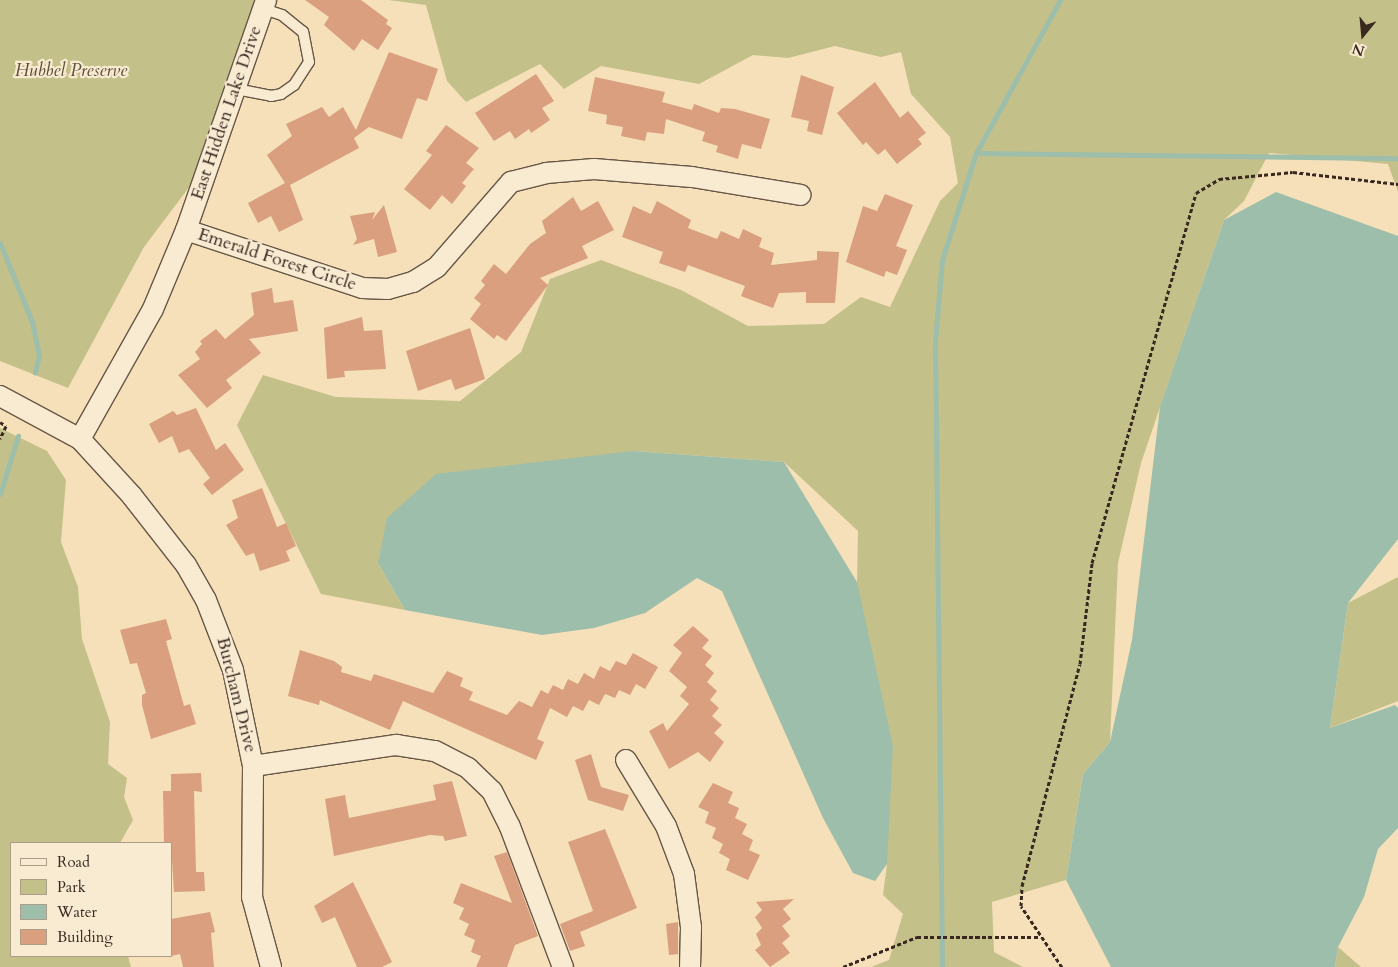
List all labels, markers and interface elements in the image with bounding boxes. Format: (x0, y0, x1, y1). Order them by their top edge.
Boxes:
north arrow (1338, 10, 1388, 60)
street label: East Hidden Lake Drive (187, 23, 267, 203)
text: N (1350, 39, 1367, 61)
park label: Hubbel Preserve (15, 60, 127, 82)
street label: Emerald Forest Circle (195, 224, 359, 296)
street label: Burcham Drive (211, 635, 261, 755)
legend (10, 842, 172, 957)
text: Road (57, 852, 90, 872)
text: Park (57, 877, 86, 897)
text: Water (57, 902, 97, 922)
text: Building (57, 927, 113, 947)

